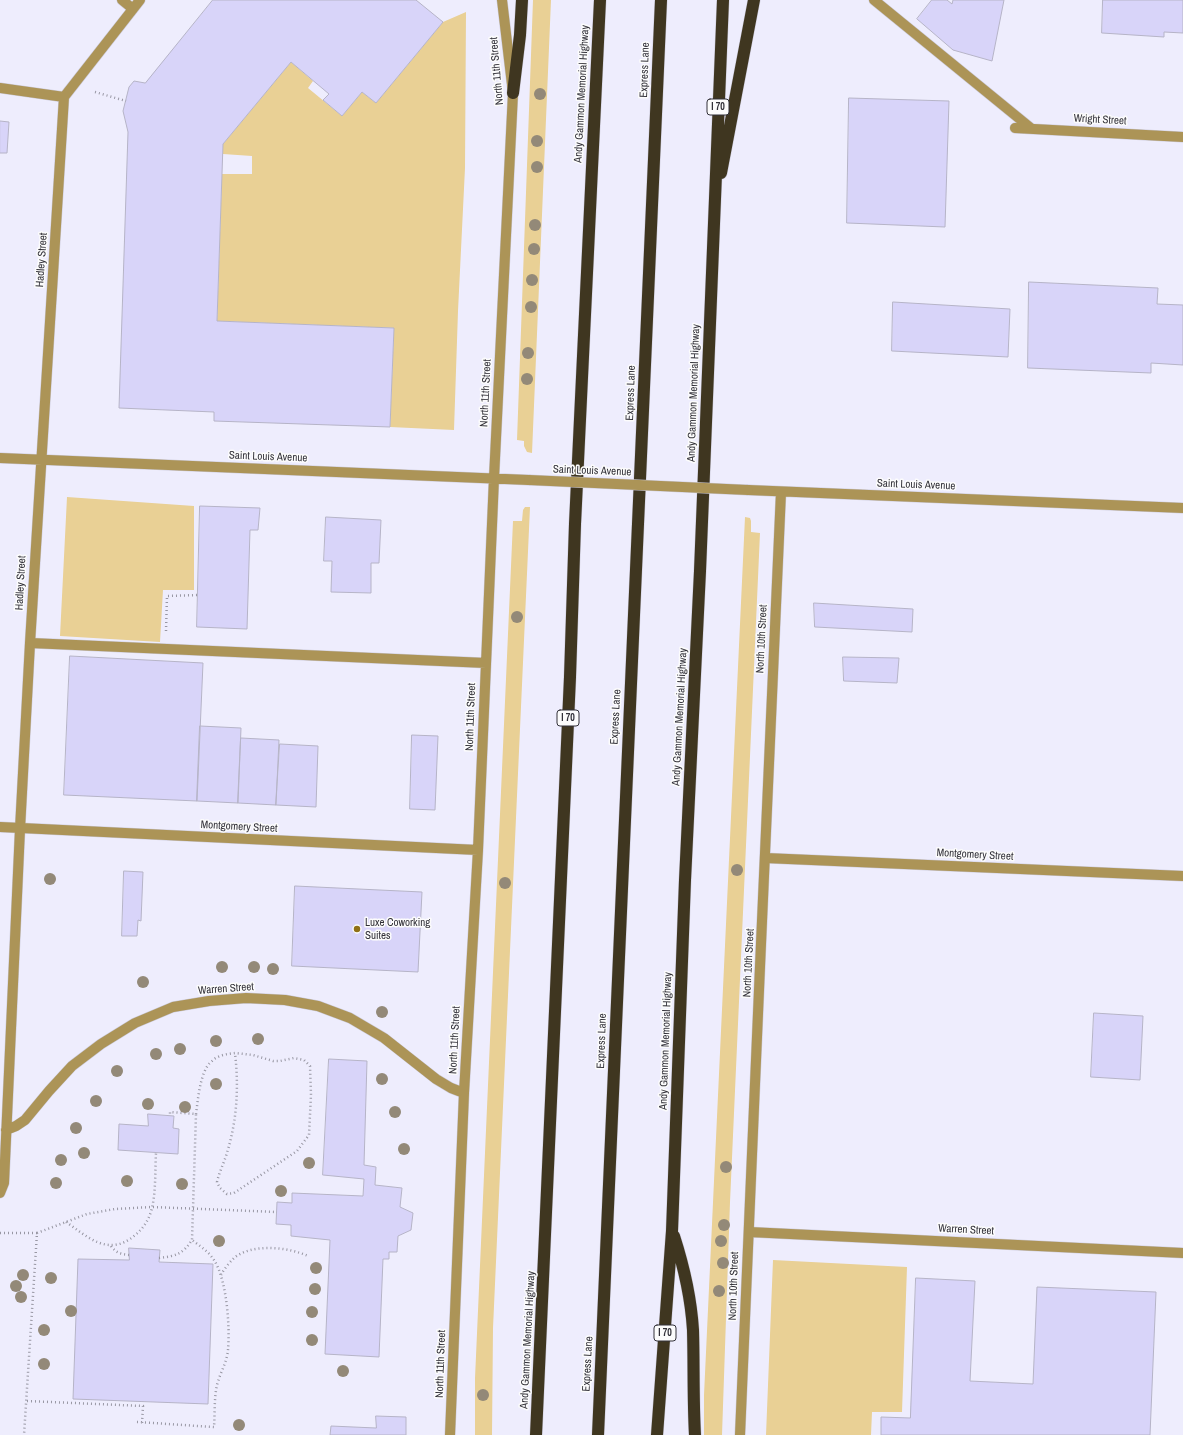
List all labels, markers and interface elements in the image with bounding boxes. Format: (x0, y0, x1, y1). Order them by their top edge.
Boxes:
street label: Andy Gammon Memorial Highway (572, 25, 592, 163)
street label: North 11th Street (487, 37, 507, 105)
street label: Express Lane (637, 42, 653, 98)
road number: I 70 (707, 99, 729, 115)
street label: Wright Street (1073, 112, 1127, 128)
street label: Hadley Street (34, 232, 50, 288)
street label: Andy Gammon Memorial Highway (685, 324, 703, 462)
street label: North 11th Street (478, 359, 494, 427)
street label: Express Lane (623, 365, 639, 421)
street label: Saint Louis Avenue (229, 449, 307, 465)
street label: Saint Louis Avenue (553, 463, 631, 479)
street label: Saint Louis Avenue (877, 477, 955, 493)
street label: Hadley Street (13, 555, 29, 611)
street label: North 10th Street (754, 604, 770, 674)
street label: Andy Gammon Memorial Highway (670, 648, 690, 786)
street label: North 11th Street (463, 683, 479, 751)
street label: Express Lane (608, 689, 624, 745)
road number: I 70 (557, 710, 579, 726)
street label: Montgomery Street (200, 818, 278, 836)
street label: Montgomery Street (936, 846, 1014, 864)
place label: Luxe Coworking Suites (365, 916, 430, 942)
marker: Luxe Coworking Suites (352, 924, 362, 934)
street label: North 10th Street (741, 928, 757, 998)
street label: Andy Gammon Memorial Highway (657, 972, 675, 1110)
street label: Warren Street (198, 980, 254, 998)
street label: North 11th Street (447, 1006, 463, 1074)
street label: Express Lane (594, 1013, 610, 1069)
street label: Warren Street (938, 1222, 994, 1238)
street label: North 10th Street (726, 1251, 742, 1321)
street label: Andy Gammon Memorial Highway (518, 1271, 538, 1409)
road number: I 70 (654, 1325, 676, 1341)
street label: North 11th Street (433, 1330, 449, 1398)
street label: Express Lane (580, 1336, 596, 1392)

